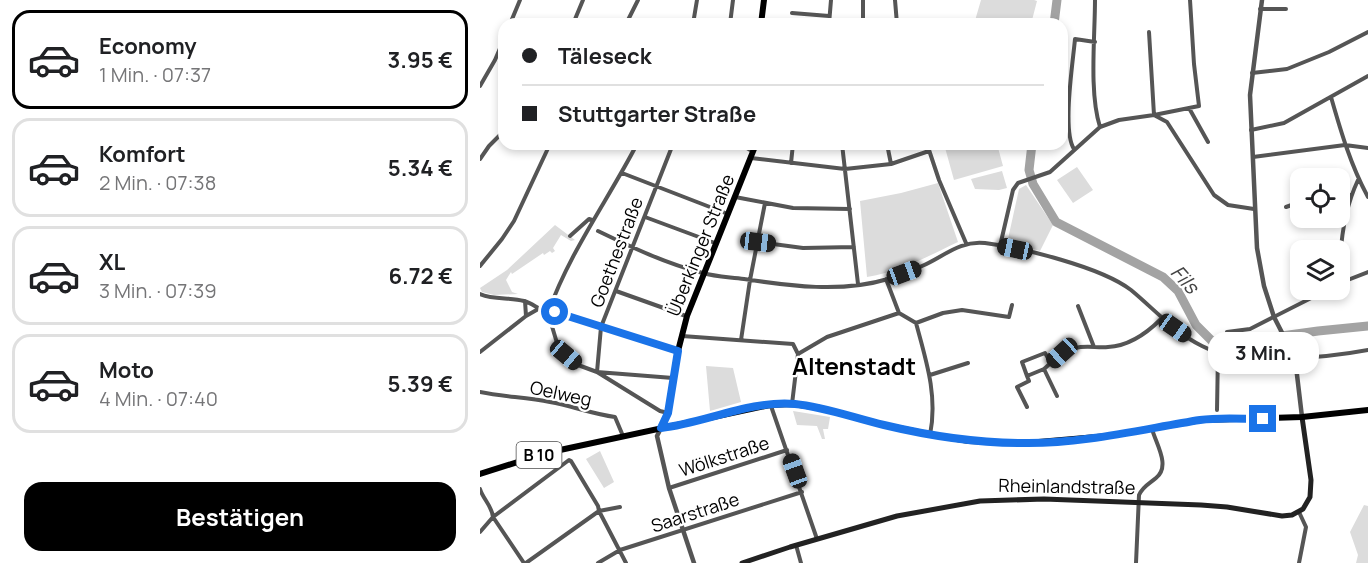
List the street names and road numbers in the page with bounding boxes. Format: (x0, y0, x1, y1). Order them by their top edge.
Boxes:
street label: Überkinger Straße (661, 170, 739, 320)
street label: Goethestraße (584, 193, 648, 311)
street label: Oelweg (528, 375, 594, 411)
street label: Wölkstraße (676, 430, 772, 482)
road number: B 10 (516, 442, 562, 468)
street label: Rheinlandstraße (998, 473, 1136, 499)
street label: Saarstraße (648, 486, 742, 538)

